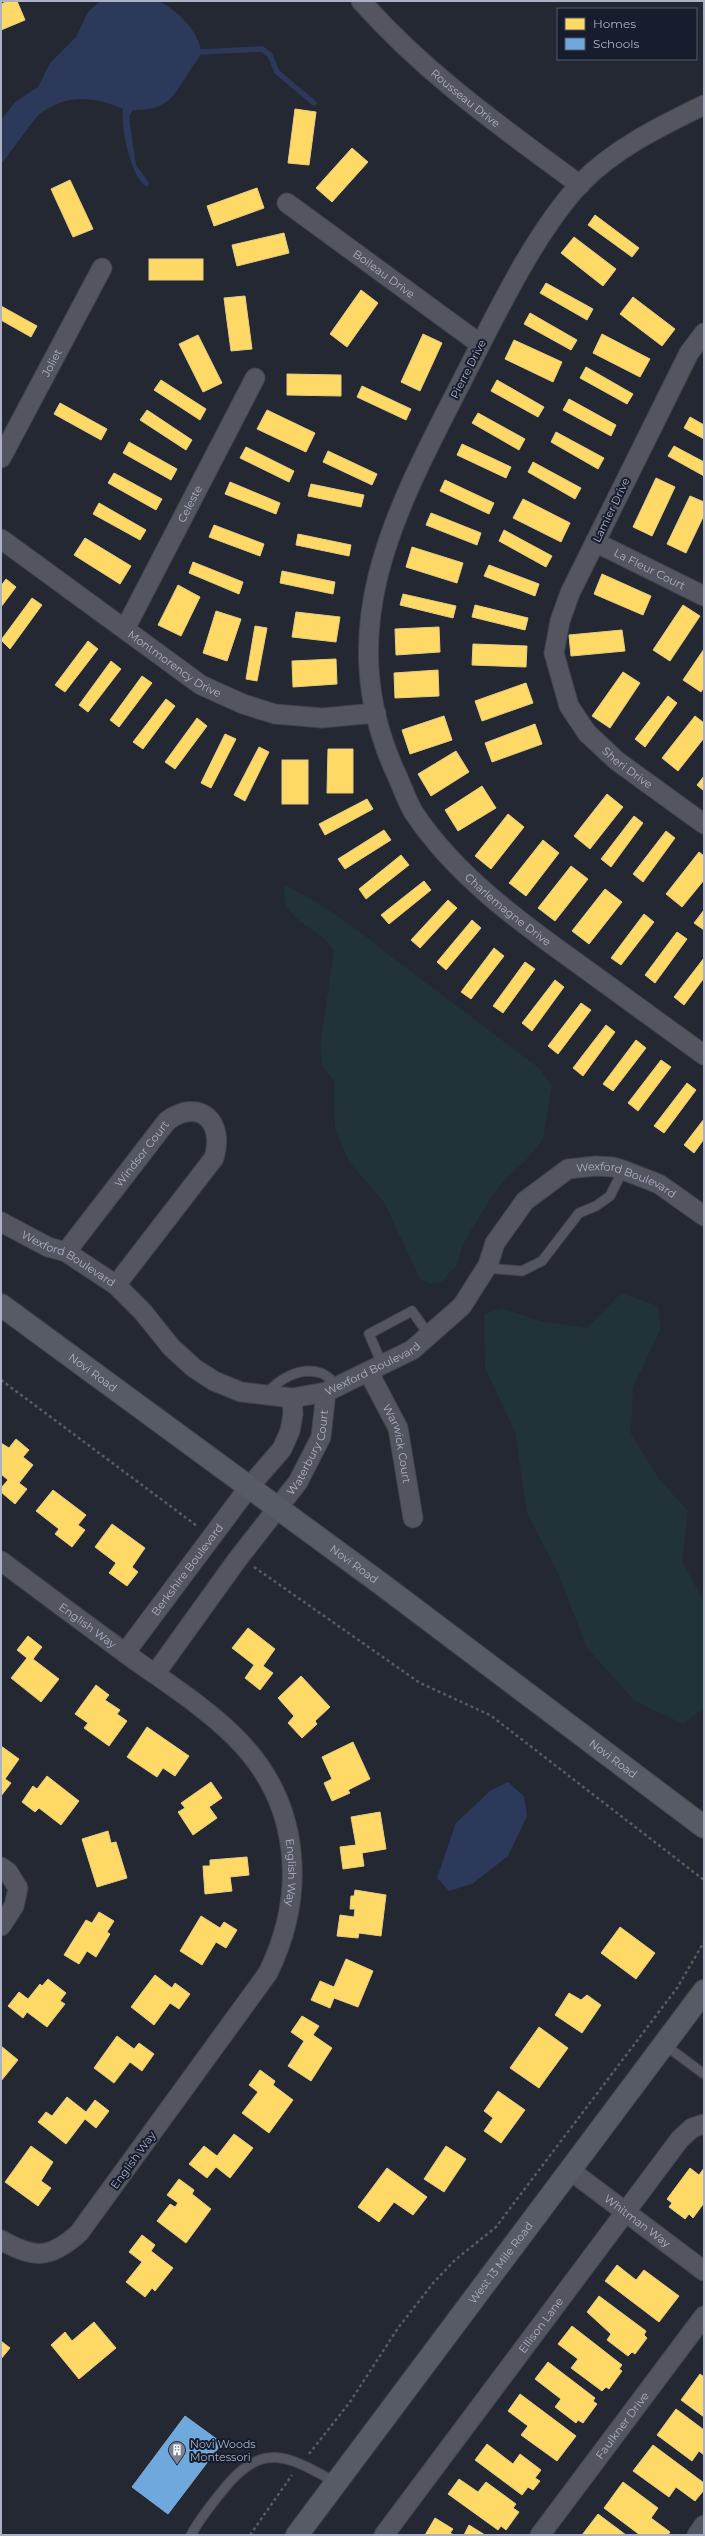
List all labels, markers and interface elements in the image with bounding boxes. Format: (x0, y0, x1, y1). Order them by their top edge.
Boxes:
legend (557, 8, 697, 60)
text: Homes (593, 16, 636, 31)
text: Schools (593, 36, 639, 51)
street label: Rousseau Drive (428, 66, 503, 131)
street label: Boileau Drive (350, 247, 418, 301)
street label: Pierre Drive (447, 337, 489, 401)
street label: Joliet (38, 346, 65, 380)
street label: Lamier Drive (589, 475, 633, 545)
street label: Celeste (174, 482, 205, 525)
street label: La Fleur Court (612, 545, 688, 593)
street label: Montmorency Drive (125, 627, 224, 700)
street label: Sheri Drive (599, 744, 656, 792)
street label: Charlemagne Drive (462, 870, 554, 949)
street label: Windsor Court (112, 1117, 172, 1190)
street label: Wexford Boulevard (576, 1159, 679, 1201)
street label: Wexford Boulevard (19, 1227, 118, 1290)
street label: Wexford Boulevard (322, 1339, 423, 1399)
street label: Novi Road (66, 1350, 120, 1395)
street label: Warwick Court (380, 1402, 414, 1485)
street label: Waterbury Court (283, 1409, 331, 1498)
street label: Berkshire Boulevard (148, 1521, 226, 1619)
street label: Novi Road (327, 1542, 381, 1586)
street label: English Way (56, 1600, 119, 1651)
street label: Novi Road (587, 1736, 640, 1781)
street label: English Way (282, 1838, 299, 1907)
street label: English Way (107, 2128, 159, 2192)
street label: Whitman Way (601, 2191, 673, 2250)
street label: West 13 Mile Road (465, 2219, 536, 2307)
street label: Ellison Lane (516, 2294, 566, 2356)
street label: Faulkner Drive (592, 2389, 652, 2462)
place label: Novi Woods Montessori (190, 2437, 256, 2464)
building icon: Novi Woods Montessori (167, 2440, 187, 2465)

